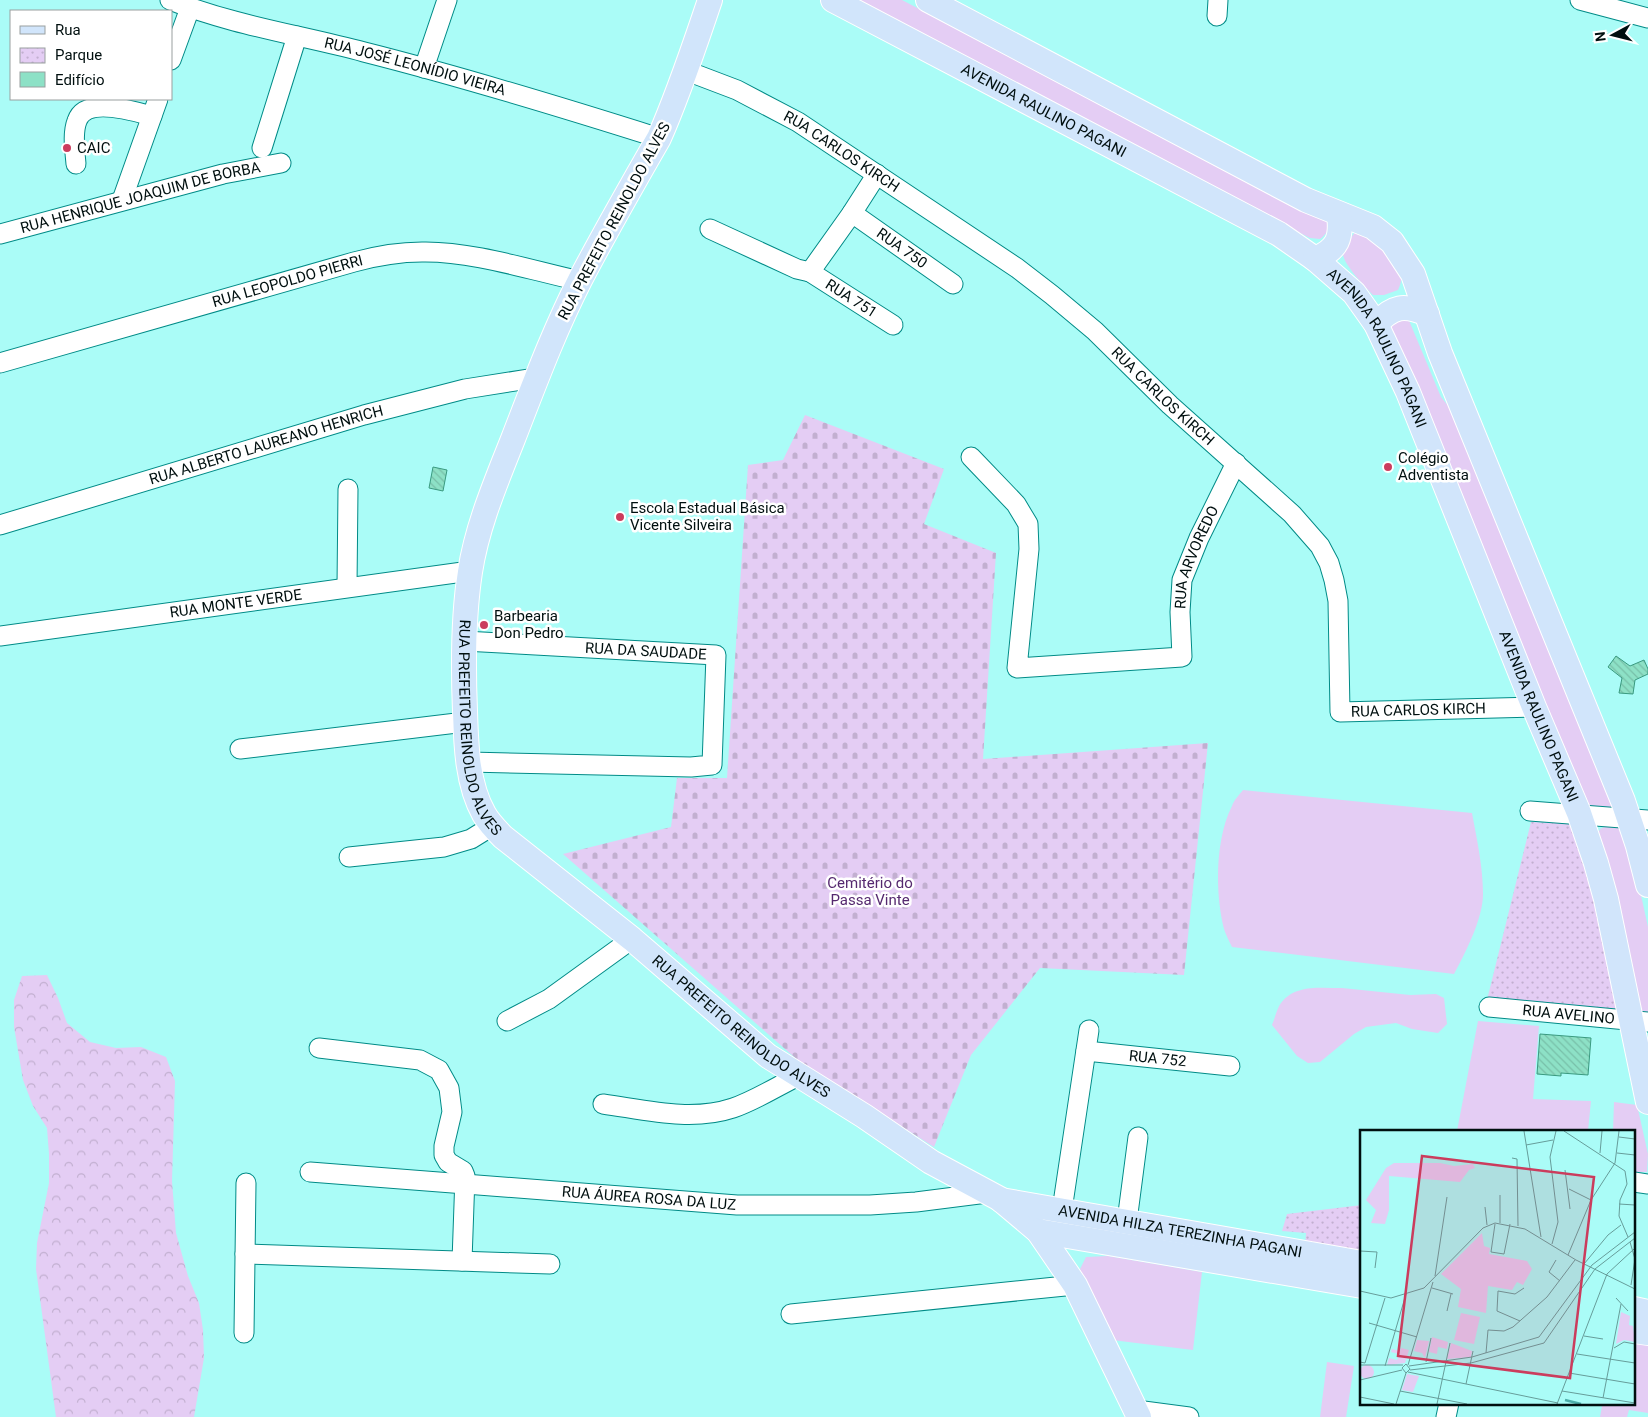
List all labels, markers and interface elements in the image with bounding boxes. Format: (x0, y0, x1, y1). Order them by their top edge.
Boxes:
legend (10, 10, 172, 100)
north arrow (1588, 10, 1638, 60)
text: Rua (55, 21, 81, 39)
text: N (1592, 31, 1609, 42)
street label: RUA JOSÉ LEONÍDIO VIEIRA (323, 34, 508, 100)
text: Parque (55, 46, 102, 64)
street label: AVENIDA RAULINO PAGANI (958, 60, 1129, 161)
text: Edifício (55, 71, 104, 89)
street label: RUA CARLOS KIRCH (781, 107, 903, 196)
street label: RUA PREFEITO REINOLDO ALVES (554, 119, 674, 323)
place label: CAIC (77, 139, 111, 157)
marker: CAIC (61, 142, 73, 154)
street label: RUA HENRIQUE JOAQUIM DE BORBA (18, 158, 262, 237)
street label: RUA 750 (873, 224, 931, 272)
street label: RUA LEOPOLDO PIERRI (210, 251, 365, 311)
street label: AVENIDA RAULINO PAGANI (1323, 264, 1430, 430)
street label: RUA 751 (822, 275, 880, 321)
street label: RUA CARLOS KIRCH (1108, 343, 1218, 449)
street label: RUA ALBERTO LAUREANO HENRICH (147, 401, 385, 488)
place label: Colégio Adventista (1398, 449, 1469, 484)
marker: Colégio Adventista (1382, 461, 1394, 473)
place label: Escola Estadual Básica Vicente Silveira (630, 499, 785, 534)
street label: RUA ARVOREDO (1171, 503, 1222, 610)
marker: Escola Estadual Básica Vicente Silveira (614, 511, 626, 523)
street label: RUA MONTE VERDE (169, 585, 303, 621)
place label: Barbearia Don Pedro (494, 607, 564, 642)
street label: RUA PREFEITO REINOLDO ALVES (455, 619, 506, 839)
marker: Barbearia Don Pedro (478, 619, 490, 631)
street label: AVENIDA RAULINO PAGANI (1495, 628, 1582, 805)
street label: RUA DA SAUDADE (584, 639, 707, 663)
street label: RUA CARLOS KIRCH (1351, 699, 1486, 721)
park label: Cemitério do Passa Vinte (827, 874, 913, 909)
street label: RUA PREFEITO REINOLDO ALVES (648, 951, 834, 1102)
street label: RUA AVELINO (1522, 1001, 1616, 1028)
street label: RUA 752 (1128, 1047, 1187, 1070)
inset map (1360, 1130, 1636, 1404)
street label: RUA ÁUREA ROSA DA LUZ (561, 1182, 737, 1214)
street label: AVENIDA HILZA TEREZINHA PAGANI (1057, 1201, 1303, 1261)

